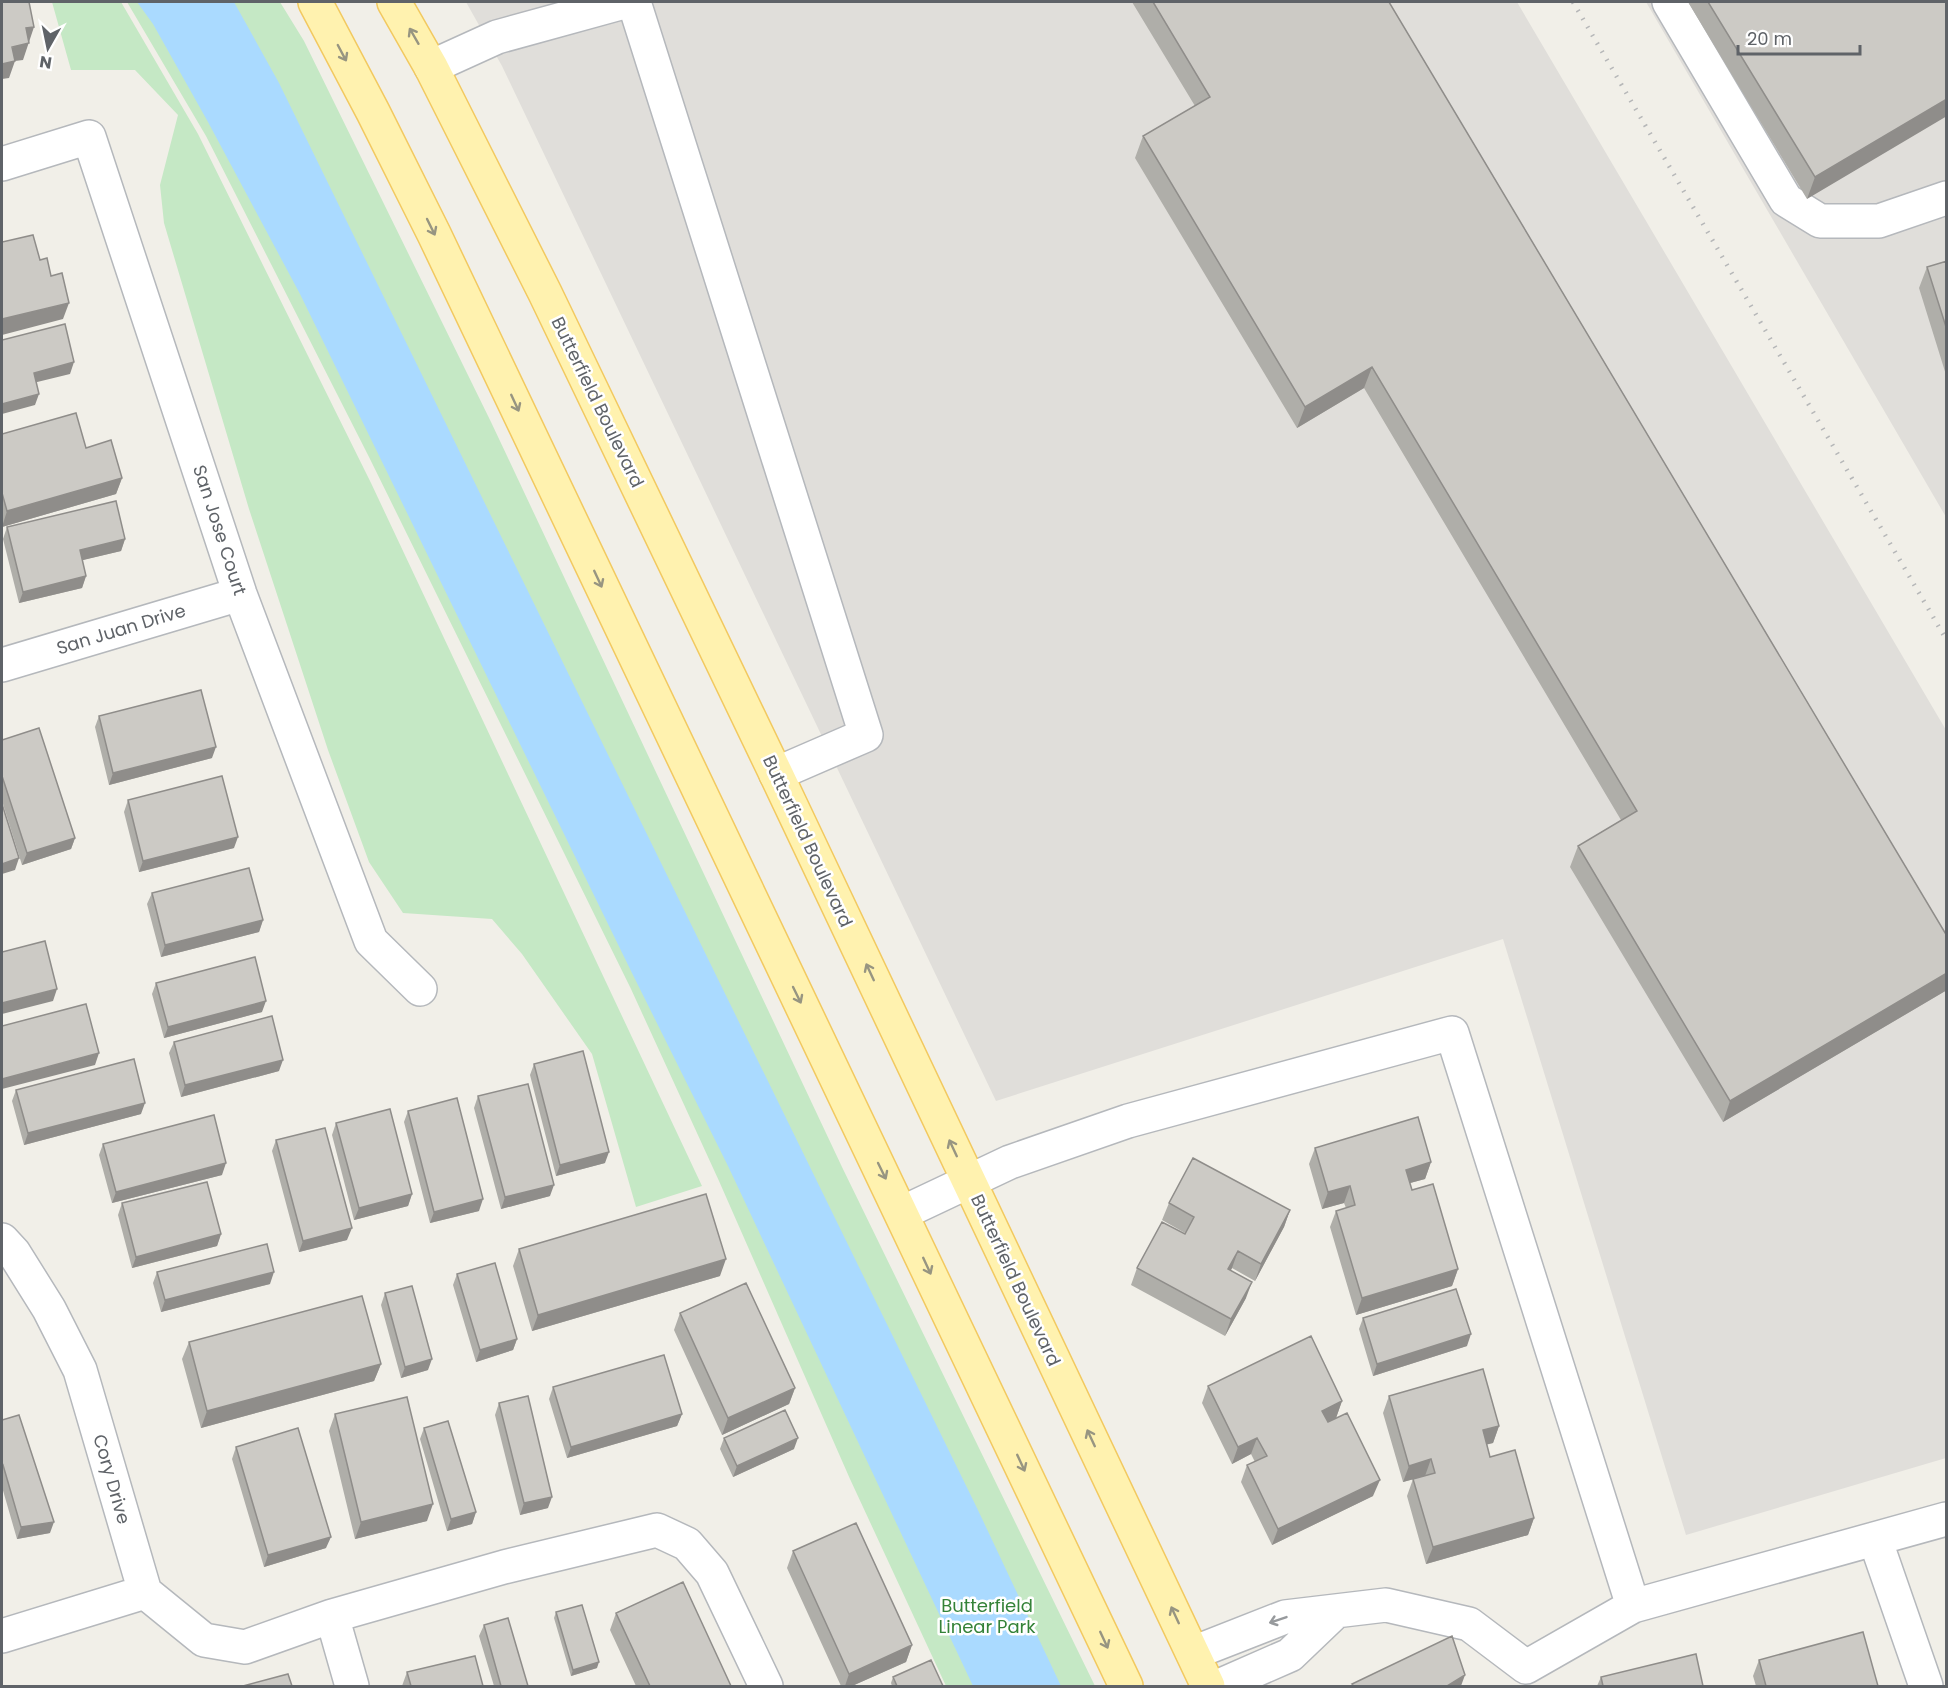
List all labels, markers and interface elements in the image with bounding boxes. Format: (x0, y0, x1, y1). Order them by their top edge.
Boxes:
north arrow (18, 18, 78, 78)
scale bar (1738, 18, 1860, 56)
text: 20 m (1747, 26, 1792, 51)
one-way arrow (407, 28, 419, 45)
one-way arrow (336, 44, 348, 61)
text: N (38, 50, 53, 75)
one-way arrow (425, 217, 437, 235)
street label: Butterfield Boulevard (546, 312, 650, 492)
one-way arrow (509, 393, 521, 411)
street label: San Jose Court (187, 462, 253, 598)
one-way arrow (593, 569, 605, 587)
street label: San Juan Drive (53, 597, 189, 661)
street label: Butterfield Boulevard (757, 751, 859, 931)
one-way arrow (863, 964, 875, 982)
one-way arrow (791, 986, 803, 1003)
one-way arrow (947, 1140, 959, 1158)
one-way arrow (876, 1161, 888, 1179)
street label: Butterfield Boulevard (965, 1190, 1067, 1370)
one-way arrow (922, 1257, 934, 1275)
one-way arrow (1084, 1430, 1096, 1448)
street label: Cory Drive (87, 1431, 137, 1527)
one-way arrow (1016, 1454, 1027, 1472)
park label: Butterfield Linear Park (938, 1593, 1036, 1639)
one-way arrow (1168, 1606, 1180, 1624)
one-way arrow (1269, 1616, 1288, 1627)
one-way arrow (1099, 1630, 1110, 1648)

